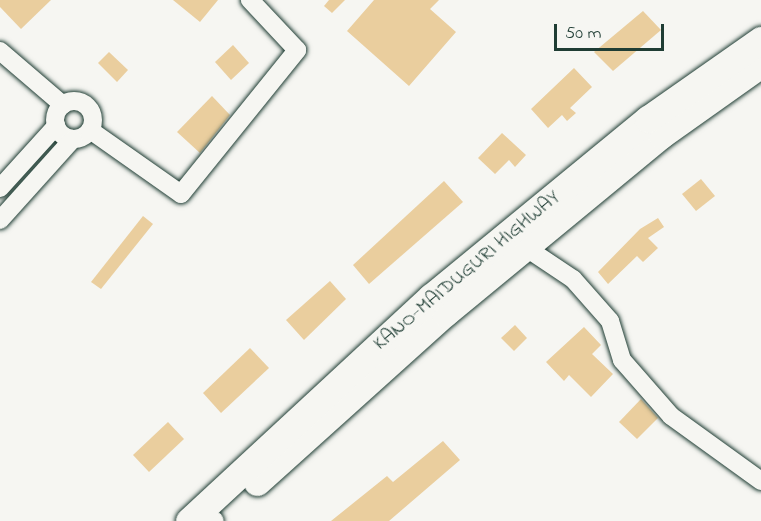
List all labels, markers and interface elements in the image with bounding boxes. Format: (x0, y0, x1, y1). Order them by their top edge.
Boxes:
scale bar (557, 12, 666, 50)
text: 50 m (565, 21, 602, 47)
street label: KANO-MAIDUGURI HIGHWAY (369, 186, 565, 356)

